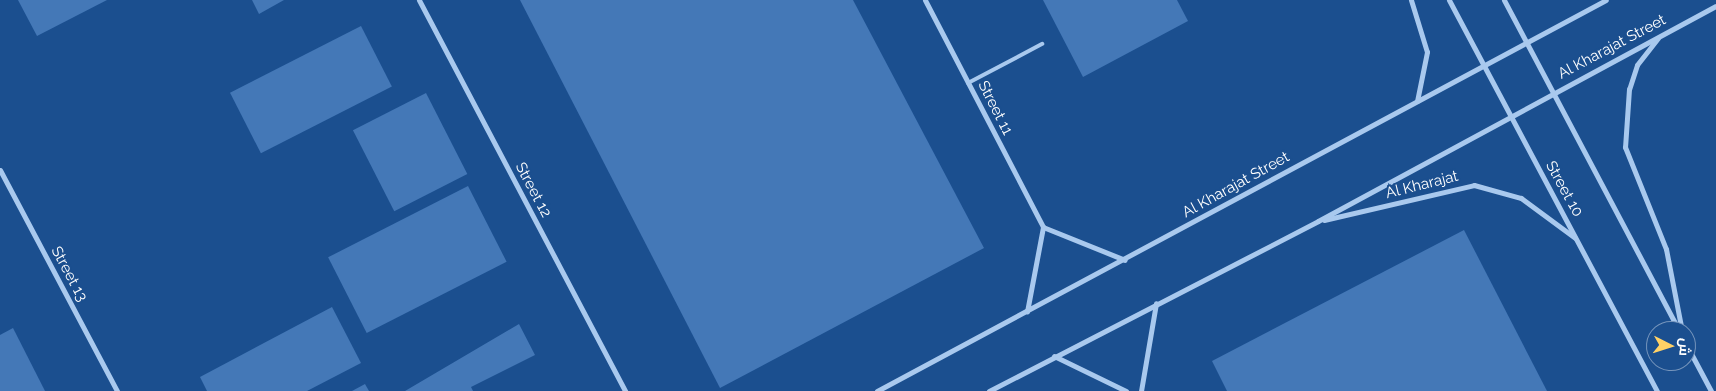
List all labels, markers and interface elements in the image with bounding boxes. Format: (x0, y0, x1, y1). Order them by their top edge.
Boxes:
street label: Al Kharajat Street (1555, 11, 1669, 83)
street label: Street 11 (974, 78, 1016, 138)
street label: Al Kharajat Street (1179, 148, 1293, 222)
street label: Street 10 (1541, 158, 1587, 220)
street label: Street 12 (511, 159, 555, 221)
street label: Al Kharajat (1384, 167, 1460, 203)
street label: Street 13 (47, 243, 91, 305)
north arrow (1646, 321, 1696, 371)
text: ش (1676, 338, 1694, 357)

